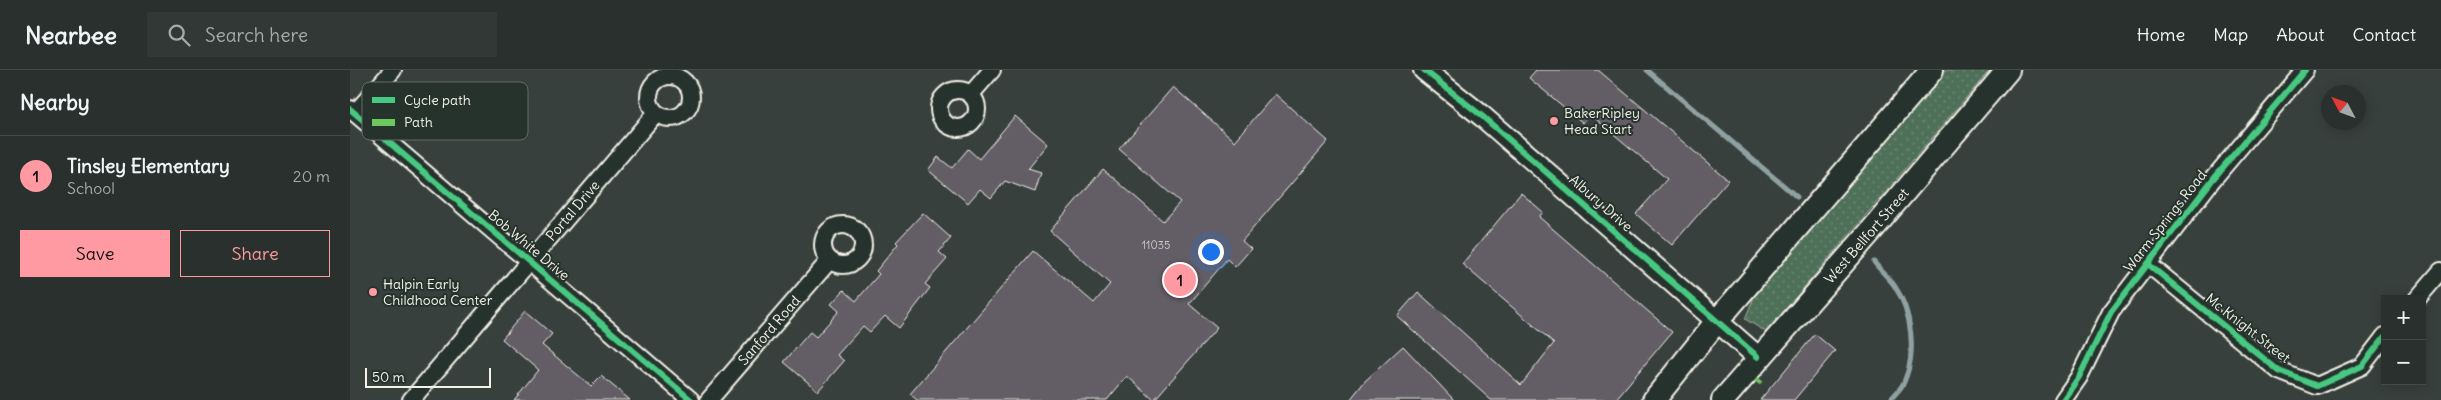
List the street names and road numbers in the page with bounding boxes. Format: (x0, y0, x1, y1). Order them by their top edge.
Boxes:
street label: Warm Springs Road (2120, 166, 2210, 276)
street label: Albury Drive (1566, 171, 1636, 235)
street label: Portal Drive (542, 177, 604, 245)
street label: West Bellfort Street (1820, 184, 1913, 287)
street label: Bob White Drive (485, 206, 573, 284)
street label: Mc Knight Street (2202, 289, 2294, 367)
street label: Sanford Road (734, 292, 804, 369)

